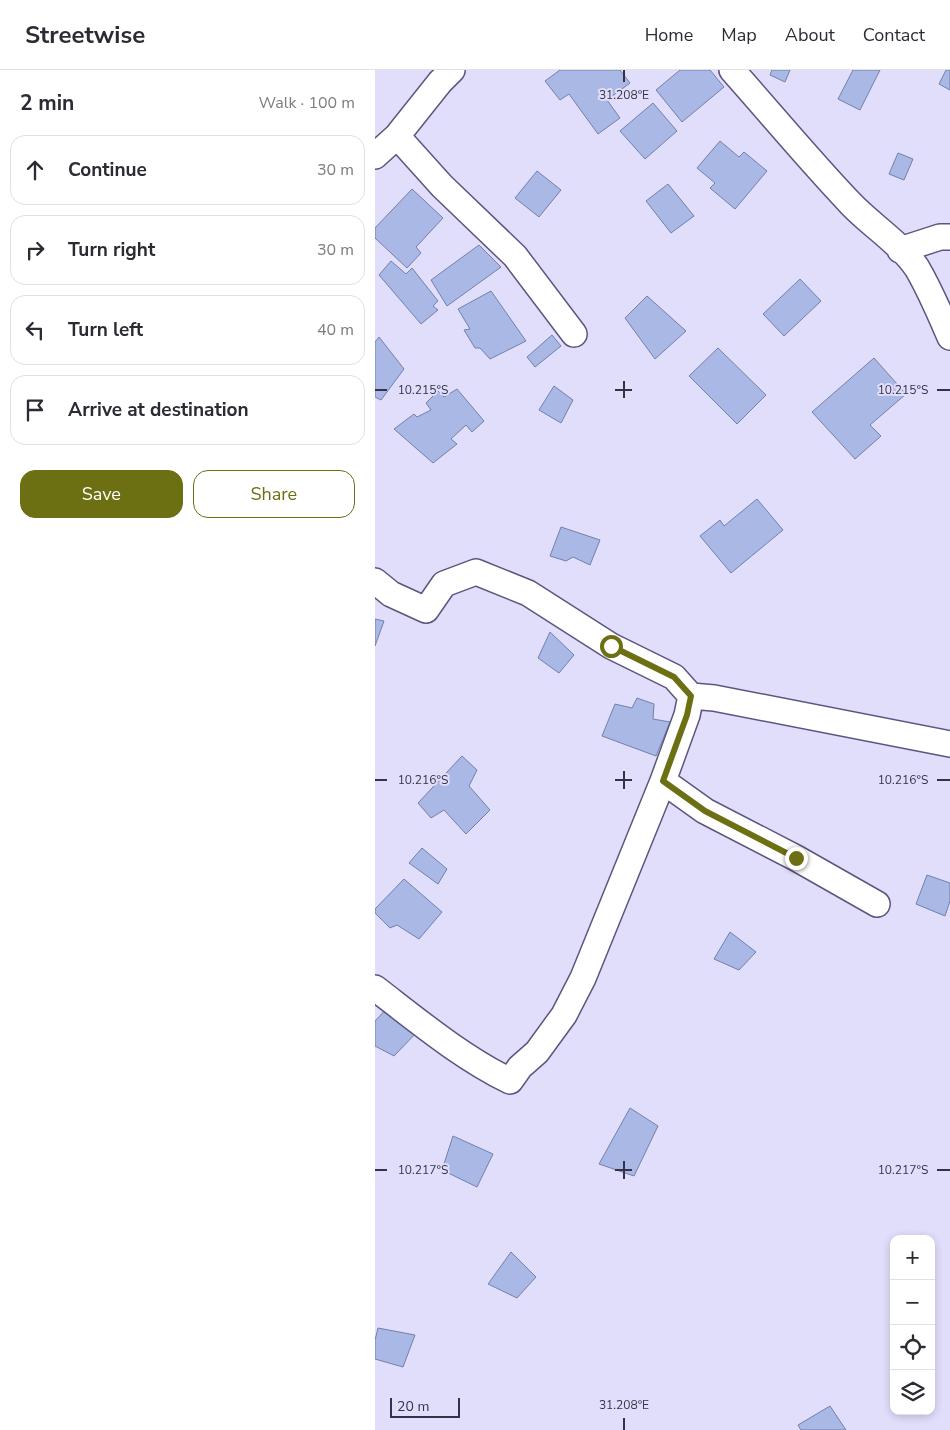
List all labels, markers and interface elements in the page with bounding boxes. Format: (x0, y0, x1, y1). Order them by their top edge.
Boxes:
text: Streetwise (25, 19, 145, 51)
text: Home (645, 23, 693, 47)
text: Map (721, 23, 757, 47)
text: About (785, 23, 835, 47)
text: Contact (863, 23, 925, 47)
text: 31.208°E (599, 87, 649, 103)
text: 2 min (20, 89, 74, 117)
text: Walk · 100 m (259, 92, 355, 114)
icon: ahead (21, 156, 49, 184)
text: Continue (68, 157, 147, 183)
text: 30 m (317, 159, 354, 181)
icon: right (21, 236, 49, 264)
text: Turn right (68, 237, 155, 263)
text: 30 m (317, 239, 354, 261)
icon: left (21, 316, 49, 344)
text: Turn left (68, 317, 143, 343)
text: 40 m (317, 319, 354, 341)
text: 10.215°S (398, 382, 448, 398)
text: 10.215°S (878, 382, 928, 398)
icon: arrive (21, 396, 49, 424)
text: Arrive at destination (68, 397, 249, 423)
button: Save (20, 470, 183, 518)
button: Share (193, 470, 355, 518)
route start (600, 635, 623, 658)
text: 10.216°S (398, 772, 448, 788)
text: 10.216°S (878, 772, 928, 788)
route end (785, 847, 808, 870)
text: 10.217°S (398, 1162, 448, 1178)
text: 10.217°S (878, 1162, 928, 1178)
map controls (890, 1235, 935, 1415)
button: + (890, 1235, 935, 1280)
button: − (890, 1280, 935, 1325)
button: locate (890, 1325, 935, 1370)
button: layers (890, 1370, 935, 1415)
scale bar (390, 1395, 460, 1418)
text: 20 m (397, 1397, 429, 1416)
text: 31.208°E (599, 1397, 649, 1413)

